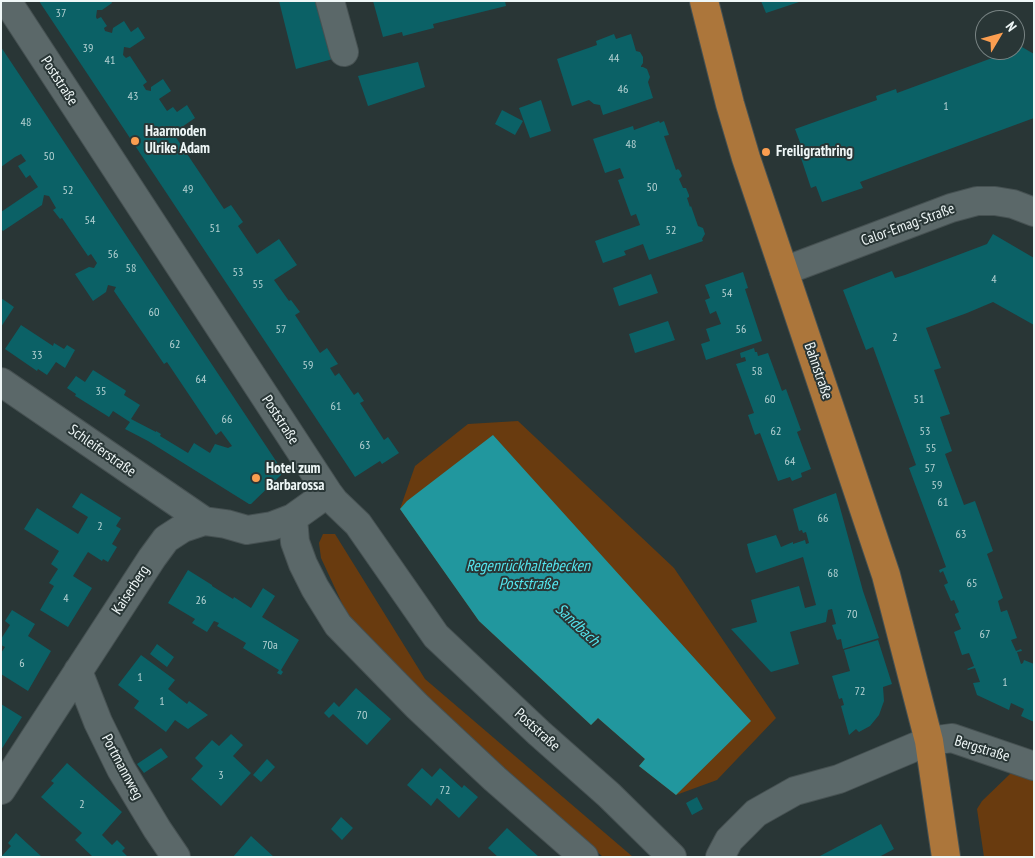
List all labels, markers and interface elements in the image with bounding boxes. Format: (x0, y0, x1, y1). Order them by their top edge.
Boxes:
house number: 37 (56, 7, 66, 21)
north arrow (975, 10, 1025, 60)
text: N (1002, 18, 1021, 35)
house number: 39 (83, 42, 93, 56)
house number: 44 (609, 52, 619, 66)
street label: Poststraße (37, 53, 81, 109)
house number: 41 (105, 54, 115, 68)
house number: 46 (618, 83, 628, 97)
house number: 43 (128, 90, 138, 104)
house number: 1 (943, 100, 949, 114)
house number: 48 (21, 116, 31, 130)
place label: Haarmoden Ulrike Adam (145, 123, 210, 158)
marker: Haarmoden Ulrike Adam (129, 135, 141, 147)
house number: 48 (626, 138, 636, 152)
place label: Freiligrathring (776, 143, 853, 161)
marker: Freiligrathring (760, 146, 772, 158)
house number: 50 (44, 150, 54, 164)
house number: 50 (647, 181, 657, 195)
house number: 49 (183, 183, 193, 197)
house number: 52 (63, 184, 73, 198)
street label: Calor-Emag-Straße (859, 200, 957, 250)
house number: 54 (85, 214, 95, 228)
house number: 51 (210, 222, 220, 236)
house number: 52 (666, 224, 676, 238)
house number: 56 (108, 248, 118, 262)
house number: 58 (126, 262, 136, 276)
house number: 53 (233, 266, 243, 280)
house number: 4 (991, 273, 997, 287)
house number: 55 (253, 278, 263, 292)
house number: 54 (722, 287, 732, 301)
house number: 60 (149, 306, 159, 320)
house number: 57 (276, 323, 286, 337)
house number: 56 (736, 323, 746, 337)
house number: 2 (892, 331, 898, 345)
house number: 62 (170, 338, 180, 352)
street label: Bahnstraße (800, 340, 836, 402)
house number: 33 (32, 349, 42, 363)
house number: 59 (303, 359, 313, 373)
house number: 58 (752, 365, 762, 379)
house number: 64 (196, 373, 206, 387)
house number: 35 (96, 385, 106, 399)
street label: Poststraße (258, 392, 302, 448)
house number: 60 (765, 393, 775, 407)
house number: 51 (914, 393, 924, 407)
house number: 61 (331, 400, 341, 414)
house number: 66 (222, 413, 232, 427)
street label: Schleiferstraße (65, 421, 139, 481)
house number: 62 (771, 425, 781, 439)
house number: 53 (920, 425, 930, 439)
house number: 63 (360, 439, 370, 453)
house number: 55 (926, 442, 936, 456)
house number: 64 (785, 455, 795, 469)
place label: Hotel zum Barbarossa (266, 460, 325, 495)
house number: 57 (925, 462, 935, 476)
marker: Hotel zum Barbarossa (250, 472, 262, 484)
house number: 59 (932, 479, 942, 493)
house number: 61 (938, 496, 948, 510)
house number: 66 (818, 512, 828, 526)
house number: 2 (97, 520, 103, 534)
house number: 63 (956, 528, 966, 542)
water label: Regenrückhaltebecken Poststraße (466, 556, 590, 594)
street label: Kaiserberg (108, 562, 154, 618)
house number: 68 (828, 567, 838, 581)
house number: 65 (967, 577, 977, 591)
house number: 4 (63, 592, 69, 606)
house number: 26 (196, 594, 206, 608)
water label: Sandbach (551, 600, 603, 650)
house number: 70 (847, 608, 857, 622)
house number: 67 (980, 628, 990, 642)
house number: 70a (262, 639, 278, 653)
house number: 6 (19, 657, 25, 671)
house number: 1 (137, 671, 143, 685)
house number: 1 (1002, 676, 1008, 690)
house number: 72 (855, 685, 865, 699)
house number: 1 (159, 695, 165, 709)
street label: Poststraße (511, 705, 563, 755)
house number: 70 (357, 709, 367, 723)
street label: Portmannweg (97, 731, 147, 803)
street label: Bergstraße (952, 732, 1012, 766)
house number: 3 (218, 769, 224, 783)
house number: 72 (440, 784, 450, 798)
house number: 2 (79, 798, 85, 812)

